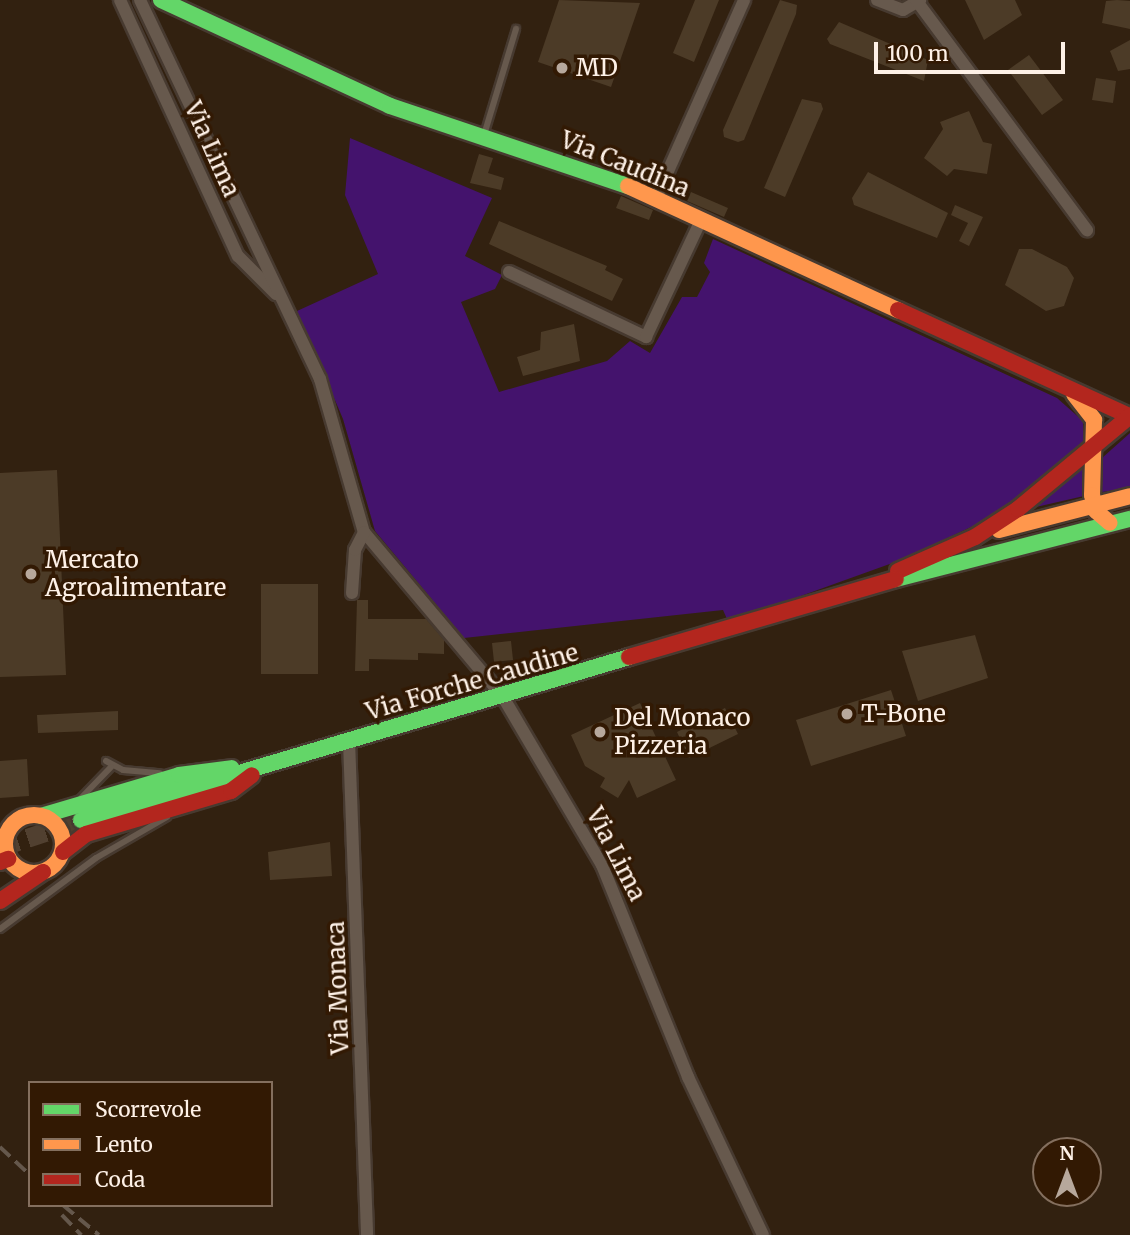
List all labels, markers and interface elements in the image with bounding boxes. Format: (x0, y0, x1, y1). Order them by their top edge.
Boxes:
scale bar (878, 28, 1069, 72)
text: 100 m (887, 40, 949, 67)
place label: MD (576, 54, 618, 82)
marker: MD (554, 60, 570, 76)
street label: Via Lima (178, 97, 246, 201)
street label: Via Caudina (556, 125, 694, 203)
place label: Mercato Agroalimentare (45, 546, 226, 602)
marker: Mercato Agroalimentare (23, 566, 39, 582)
street label: Via Forche Caudine (362, 638, 582, 726)
place label: T-Bone (861, 700, 946, 728)
place label: Del Monaco Pizzeria (614, 704, 751, 760)
marker: T-Bone (839, 706, 855, 722)
marker: Del Monaco Pizzeria (592, 724, 608, 740)
street label: Via Lima (580, 802, 652, 906)
street label: Via Monaca (321, 921, 355, 1055)
legend (28, 1081, 273, 1207)
text: Scorrevole (95, 1096, 201, 1123)
text: Lento (95, 1131, 153, 1158)
north arrow (1032, 1137, 1102, 1207)
text: N (1059, 1141, 1075, 1165)
text: Coda (95, 1166, 145, 1193)

